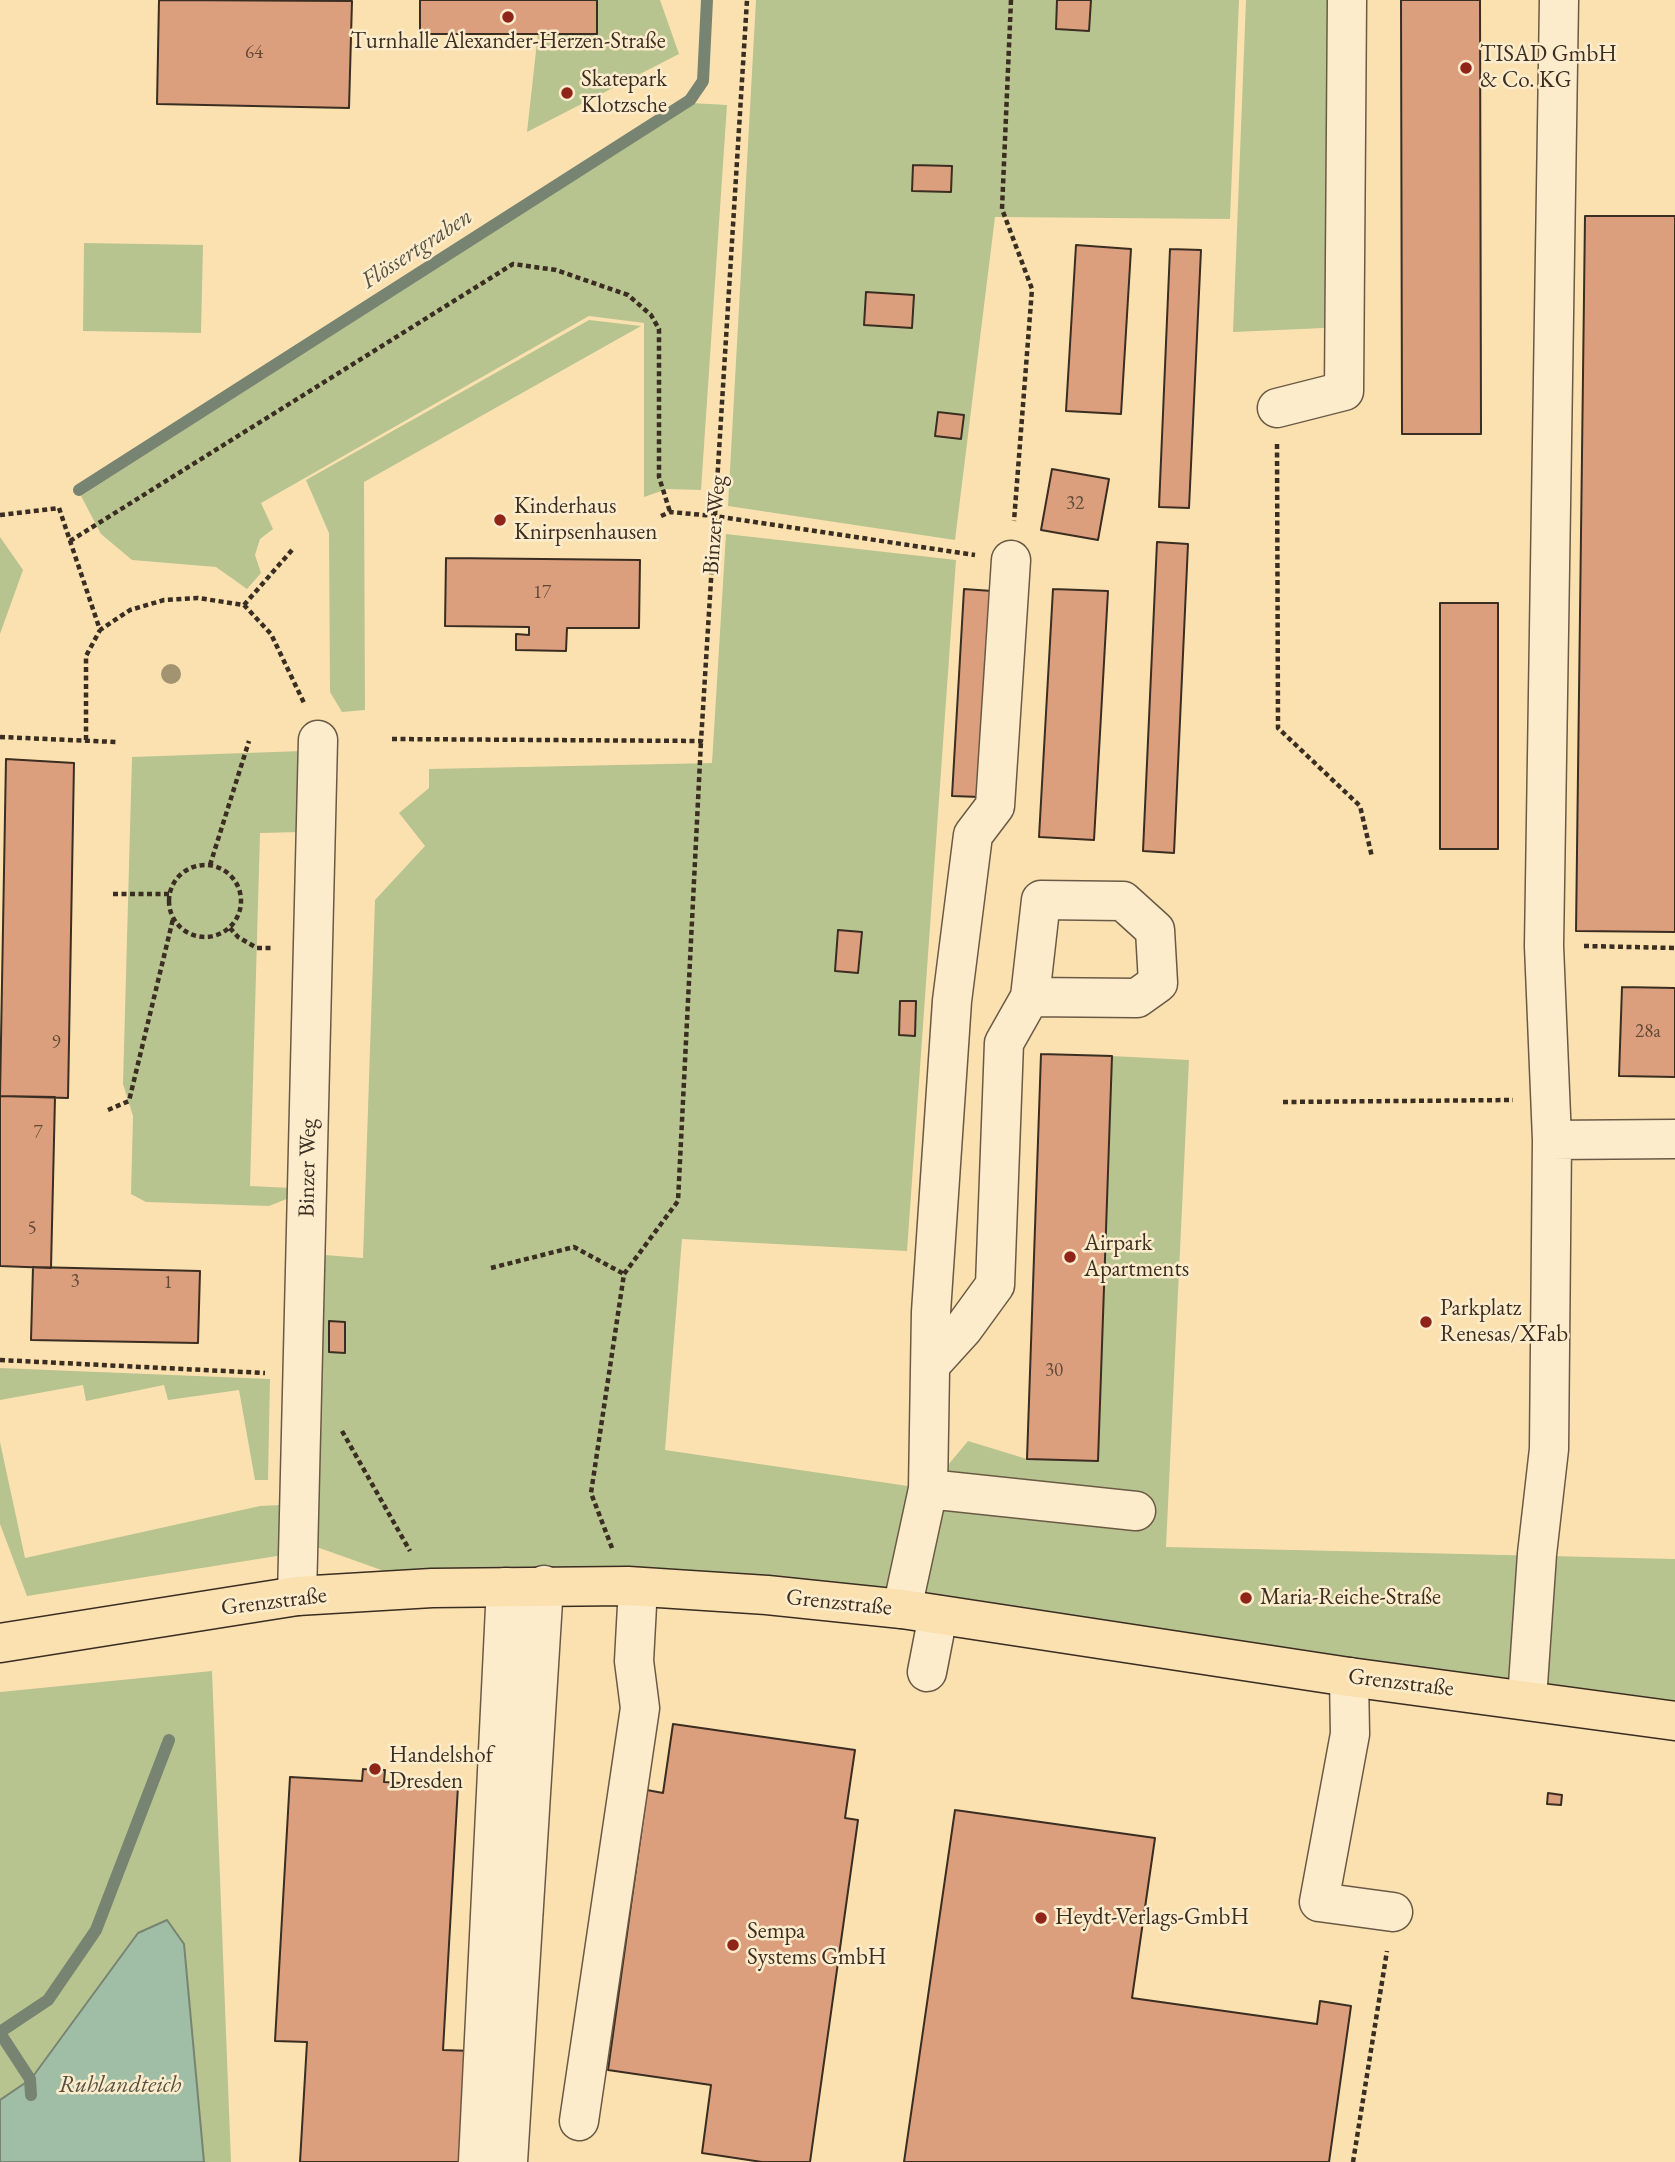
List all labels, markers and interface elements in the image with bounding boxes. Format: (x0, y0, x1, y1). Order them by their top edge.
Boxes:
marker: Turnhalle Alexander-Herzen-Straße (500, 9, 516, 25)
place label: Turnhalle Alexander-Herzen-Straße (350, 28, 666, 56)
place label: TISAD GmbH & Co. KG (1480, 41, 1617, 95)
house number: 64 (245, 42, 263, 64)
marker: TISAD GmbH & Co. KG (1458, 60, 1474, 76)
place label: Skatepark Klotzsche (581, 66, 667, 120)
marker: Skatepark Klotzsche (559, 85, 575, 101)
water label: Flössertgraben (356, 202, 478, 296)
street label: Binzer Weg (698, 475, 732, 575)
place label: Kinderhaus Knirpsenhausen (514, 493, 657, 547)
house number: 32 (1066, 493, 1084, 515)
marker: Kinderhaus Knirpsenhausen (492, 512, 508, 528)
house number: 17 (533, 582, 551, 604)
house number: 28a (1635, 1021, 1661, 1043)
house number: 9 (51, 1032, 61, 1054)
street label: Binzer Weg (293, 1118, 323, 1218)
house number: 7 (33, 1122, 43, 1144)
house number: 5 (27, 1218, 37, 1240)
place label: Airpark Apartments (1084, 1230, 1189, 1284)
marker: Airpark Apartments (1062, 1249, 1078, 1265)
house number: 3 (70, 1271, 80, 1293)
house number: 1 (163, 1272, 173, 1294)
place label: Parkplatz Renesas/XFab (1440, 1295, 1568, 1349)
marker: Parkplatz Renesas/XFab (1418, 1314, 1434, 1330)
house number: 30 (1045, 1360, 1063, 1382)
street label: Grenzstraße (220, 1582, 328, 1622)
street label: Grenzstraße (785, 1584, 893, 1622)
place label: Maria-Reiche-Straße (1260, 1584, 1441, 1612)
marker: Maria-Reiche-Straße (1238, 1590, 1254, 1606)
street label: Grenzstraße (1347, 1663, 1455, 1703)
place label: Handelshof Dresden (389, 1742, 493, 1796)
marker: Handelshof Dresden (367, 1761, 383, 1777)
place label: Heydt-Verlags-GmbH (1055, 1904, 1249, 1932)
marker: Heydt-Verlags-GmbH (1033, 1910, 1049, 1926)
place label: Sempa Systems GmbH (747, 1918, 886, 1972)
marker: Sempa Systems GmbH (725, 1937, 741, 1953)
water label: Ruhlandteich (58, 2071, 182, 2099)

